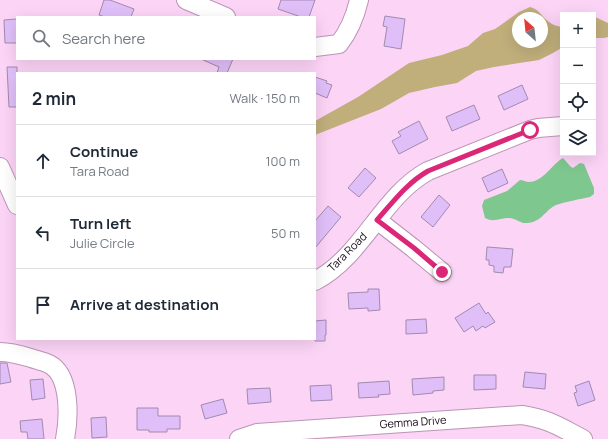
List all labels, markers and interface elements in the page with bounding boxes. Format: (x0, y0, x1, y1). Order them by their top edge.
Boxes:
north arrow (512, 12, 548, 48)
map controls (560, 12, 596, 156)
button: + (560, 12, 596, 48)
search box (16, 16, 316, 60)
icon: search (30, 27, 52, 49)
text: Search here (62, 28, 145, 49)
button: − (560, 48, 596, 84)
button: locate (560, 84, 596, 120)
text: 2 min (32, 87, 76, 110)
text: Walk · 150 m (229, 89, 300, 107)
button: layers (560, 120, 596, 156)
route start (521, 121, 539, 139)
text: Continue (70, 141, 138, 162)
icon: ahead (32, 150, 54, 172)
text: 100 m (265, 152, 300, 170)
text: Tara Road (70, 162, 129, 180)
text: Turn left (70, 213, 132, 234)
icon: left (32, 222, 54, 244)
text: 50 m (271, 224, 300, 242)
street label: Tara Road (324, 229, 370, 275)
text: Julie Circle (70, 234, 135, 252)
route end (433, 263, 451, 281)
icon: arrive (32, 294, 54, 316)
text: Arrive at destination (70, 294, 219, 315)
street label: Gemma Drive (379, 412, 447, 431)

